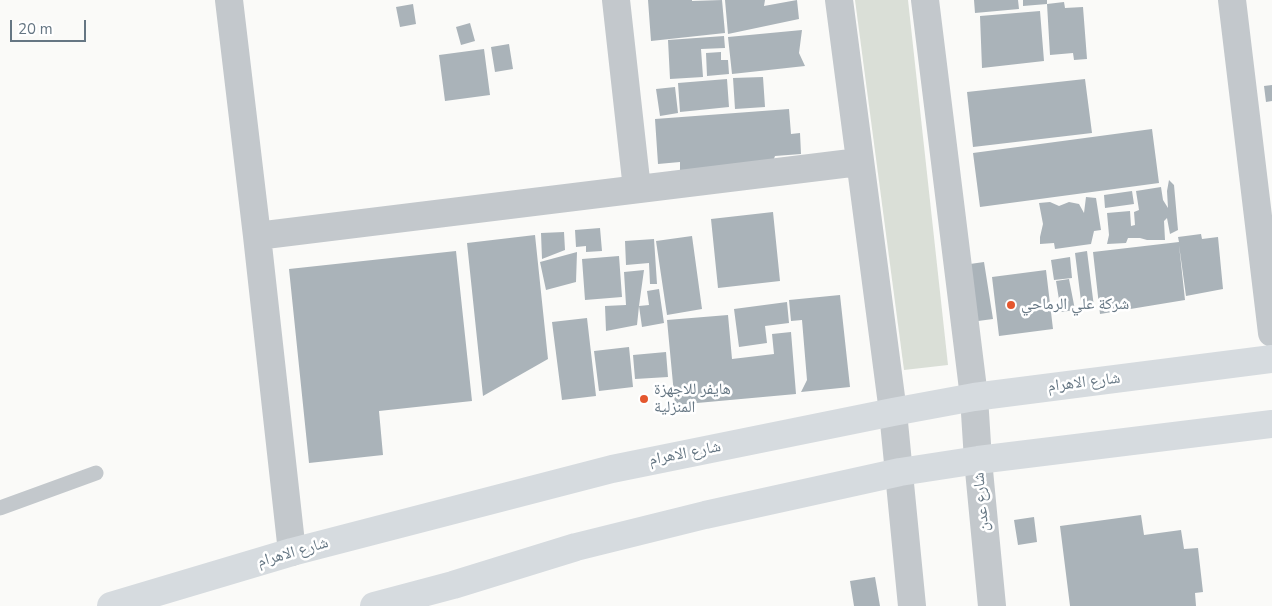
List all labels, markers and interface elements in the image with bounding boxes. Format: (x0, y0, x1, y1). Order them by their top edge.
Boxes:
scale bar (12, 10, 89, 42)
text: 20 m (18, 19, 53, 39)
place label: شركة علي الرماحي (1021, 295, 1129, 315)
marker: شركة علي الرماحي (1005, 299, 1017, 311)
street label: شارع الاهرام (1047, 369, 1121, 397)
place label: هايفر للاجهزة المنزلية (654, 380, 731, 418)
marker: هايفر للاجهزة المنزلية (638, 393, 650, 405)
street label: شارع الاهرام (647, 438, 723, 470)
street label: شارع عدن (970, 471, 994, 533)
street label: شارع الاهرام (255, 534, 331, 572)

